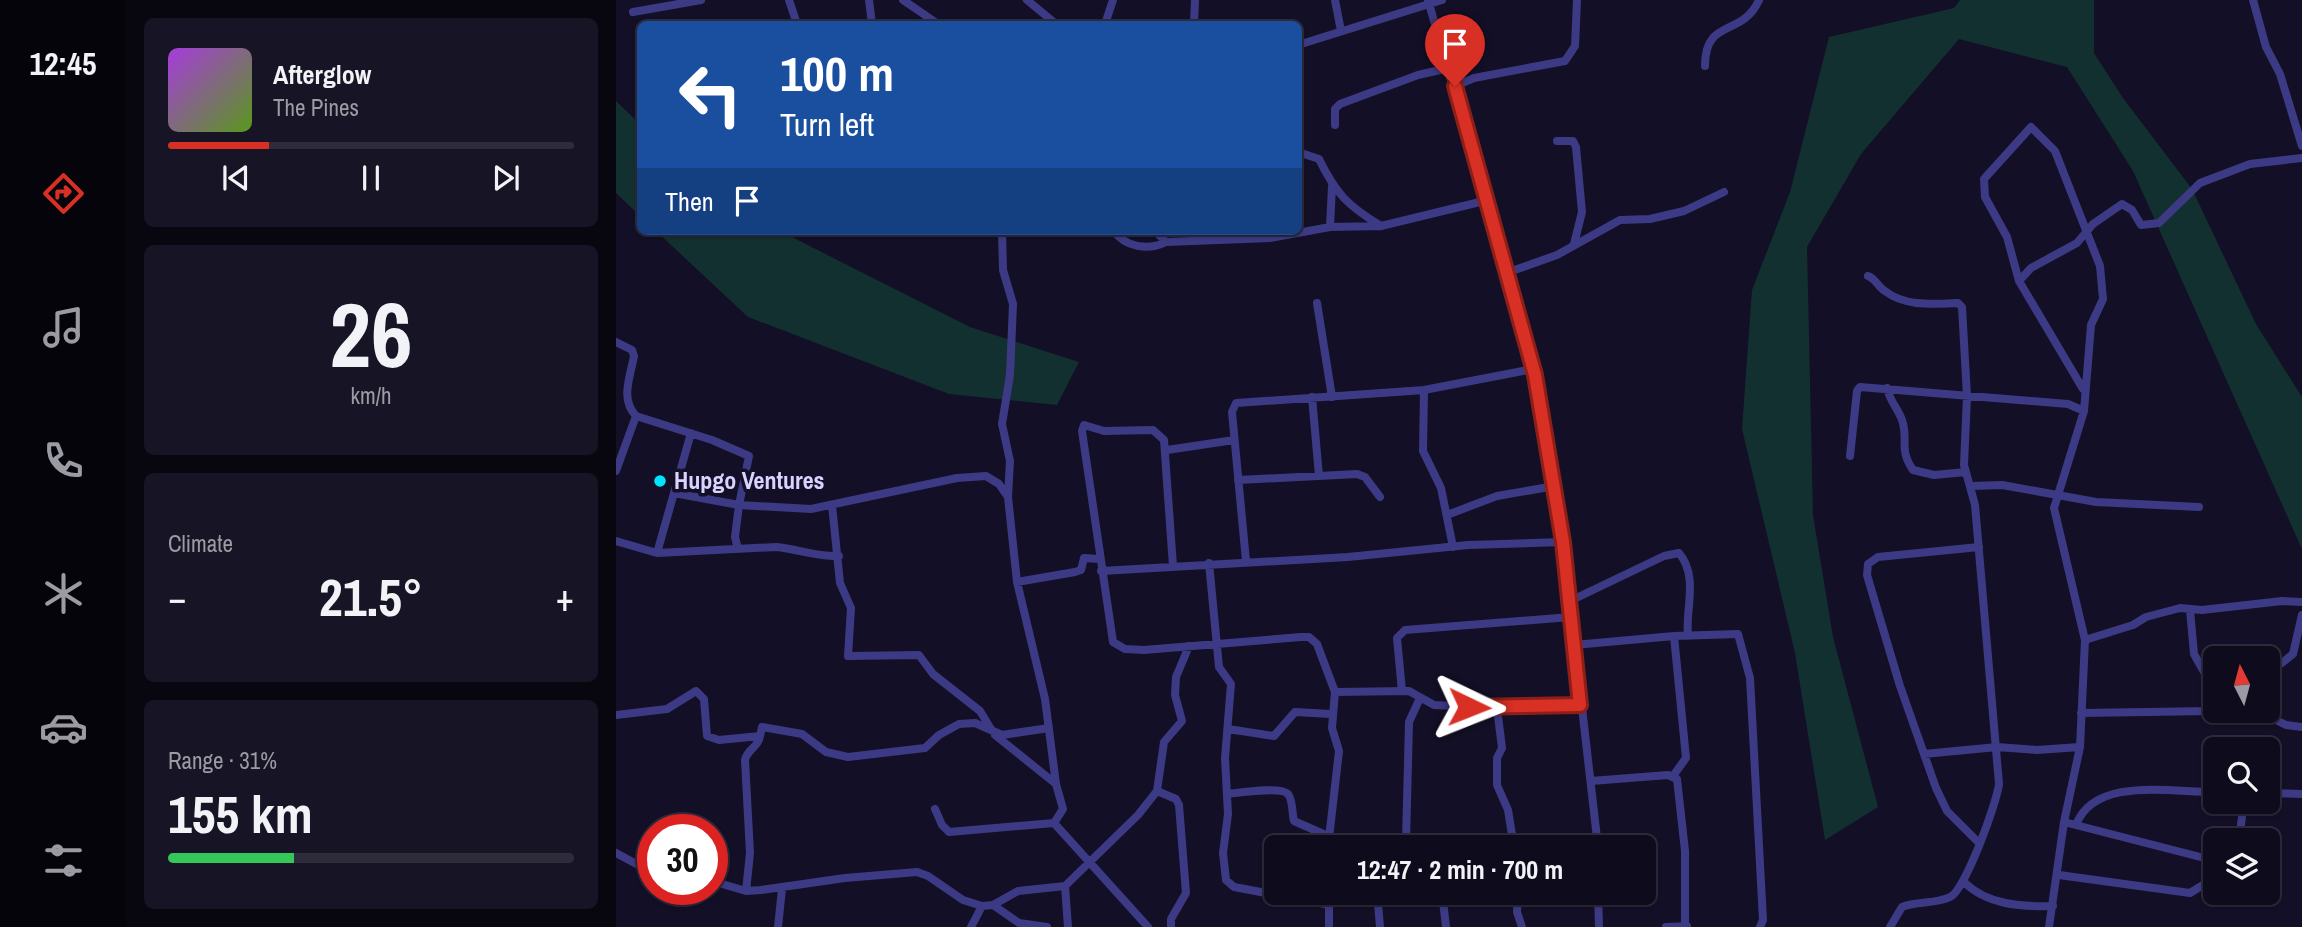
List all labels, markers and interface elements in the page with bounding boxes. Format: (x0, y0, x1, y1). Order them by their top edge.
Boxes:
pin (1425, 14, 1485, 86)
icon: arrive (1436, 25, 1474, 63)
text: 100 m (780, 40, 894, 106)
text: 12:45 (29, 42, 97, 85)
icon: left (665, 49, 756, 140)
text: Afterglow (273, 57, 371, 92)
text: The Pines (273, 92, 359, 123)
text: Turn left (780, 103, 874, 146)
icon: previous (217, 159, 255, 197)
icon: pause (352, 159, 390, 197)
icon: next (487, 159, 525, 197)
icon: directions (39, 169, 88, 218)
icon: arrive (728, 182, 766, 220)
text: Then (665, 184, 714, 219)
text: 26 (330, 273, 413, 395)
icon: music (39, 303, 88, 352)
text: km/h (351, 380, 391, 411)
icon: phone (39, 436, 88, 485)
place label: Hupgo Ventures (674, 464, 825, 496)
marker: Hupgo Ventures (652, 473, 668, 489)
text: Climate (168, 528, 233, 559)
text: 21.5° (319, 562, 423, 632)
icon: climate (39, 569, 88, 618)
text: − (168, 572, 186, 623)
text: + (556, 572, 574, 623)
north arrow (2203, 646, 2280, 723)
map controls (2203, 646, 2280, 905)
position arrow (1432, 670, 1506, 744)
icon: car (39, 703, 88, 752)
button: search (2203, 737, 2280, 814)
text: Range · 31% (168, 745, 277, 776)
text: 155 km (168, 779, 313, 849)
speed limit sign: 30 (637, 814, 728, 905)
button: layers (2203, 828, 2280, 905)
icon: filters (39, 836, 88, 885)
text: 12:47 · 2 min · 700 m (1357, 852, 1563, 887)

